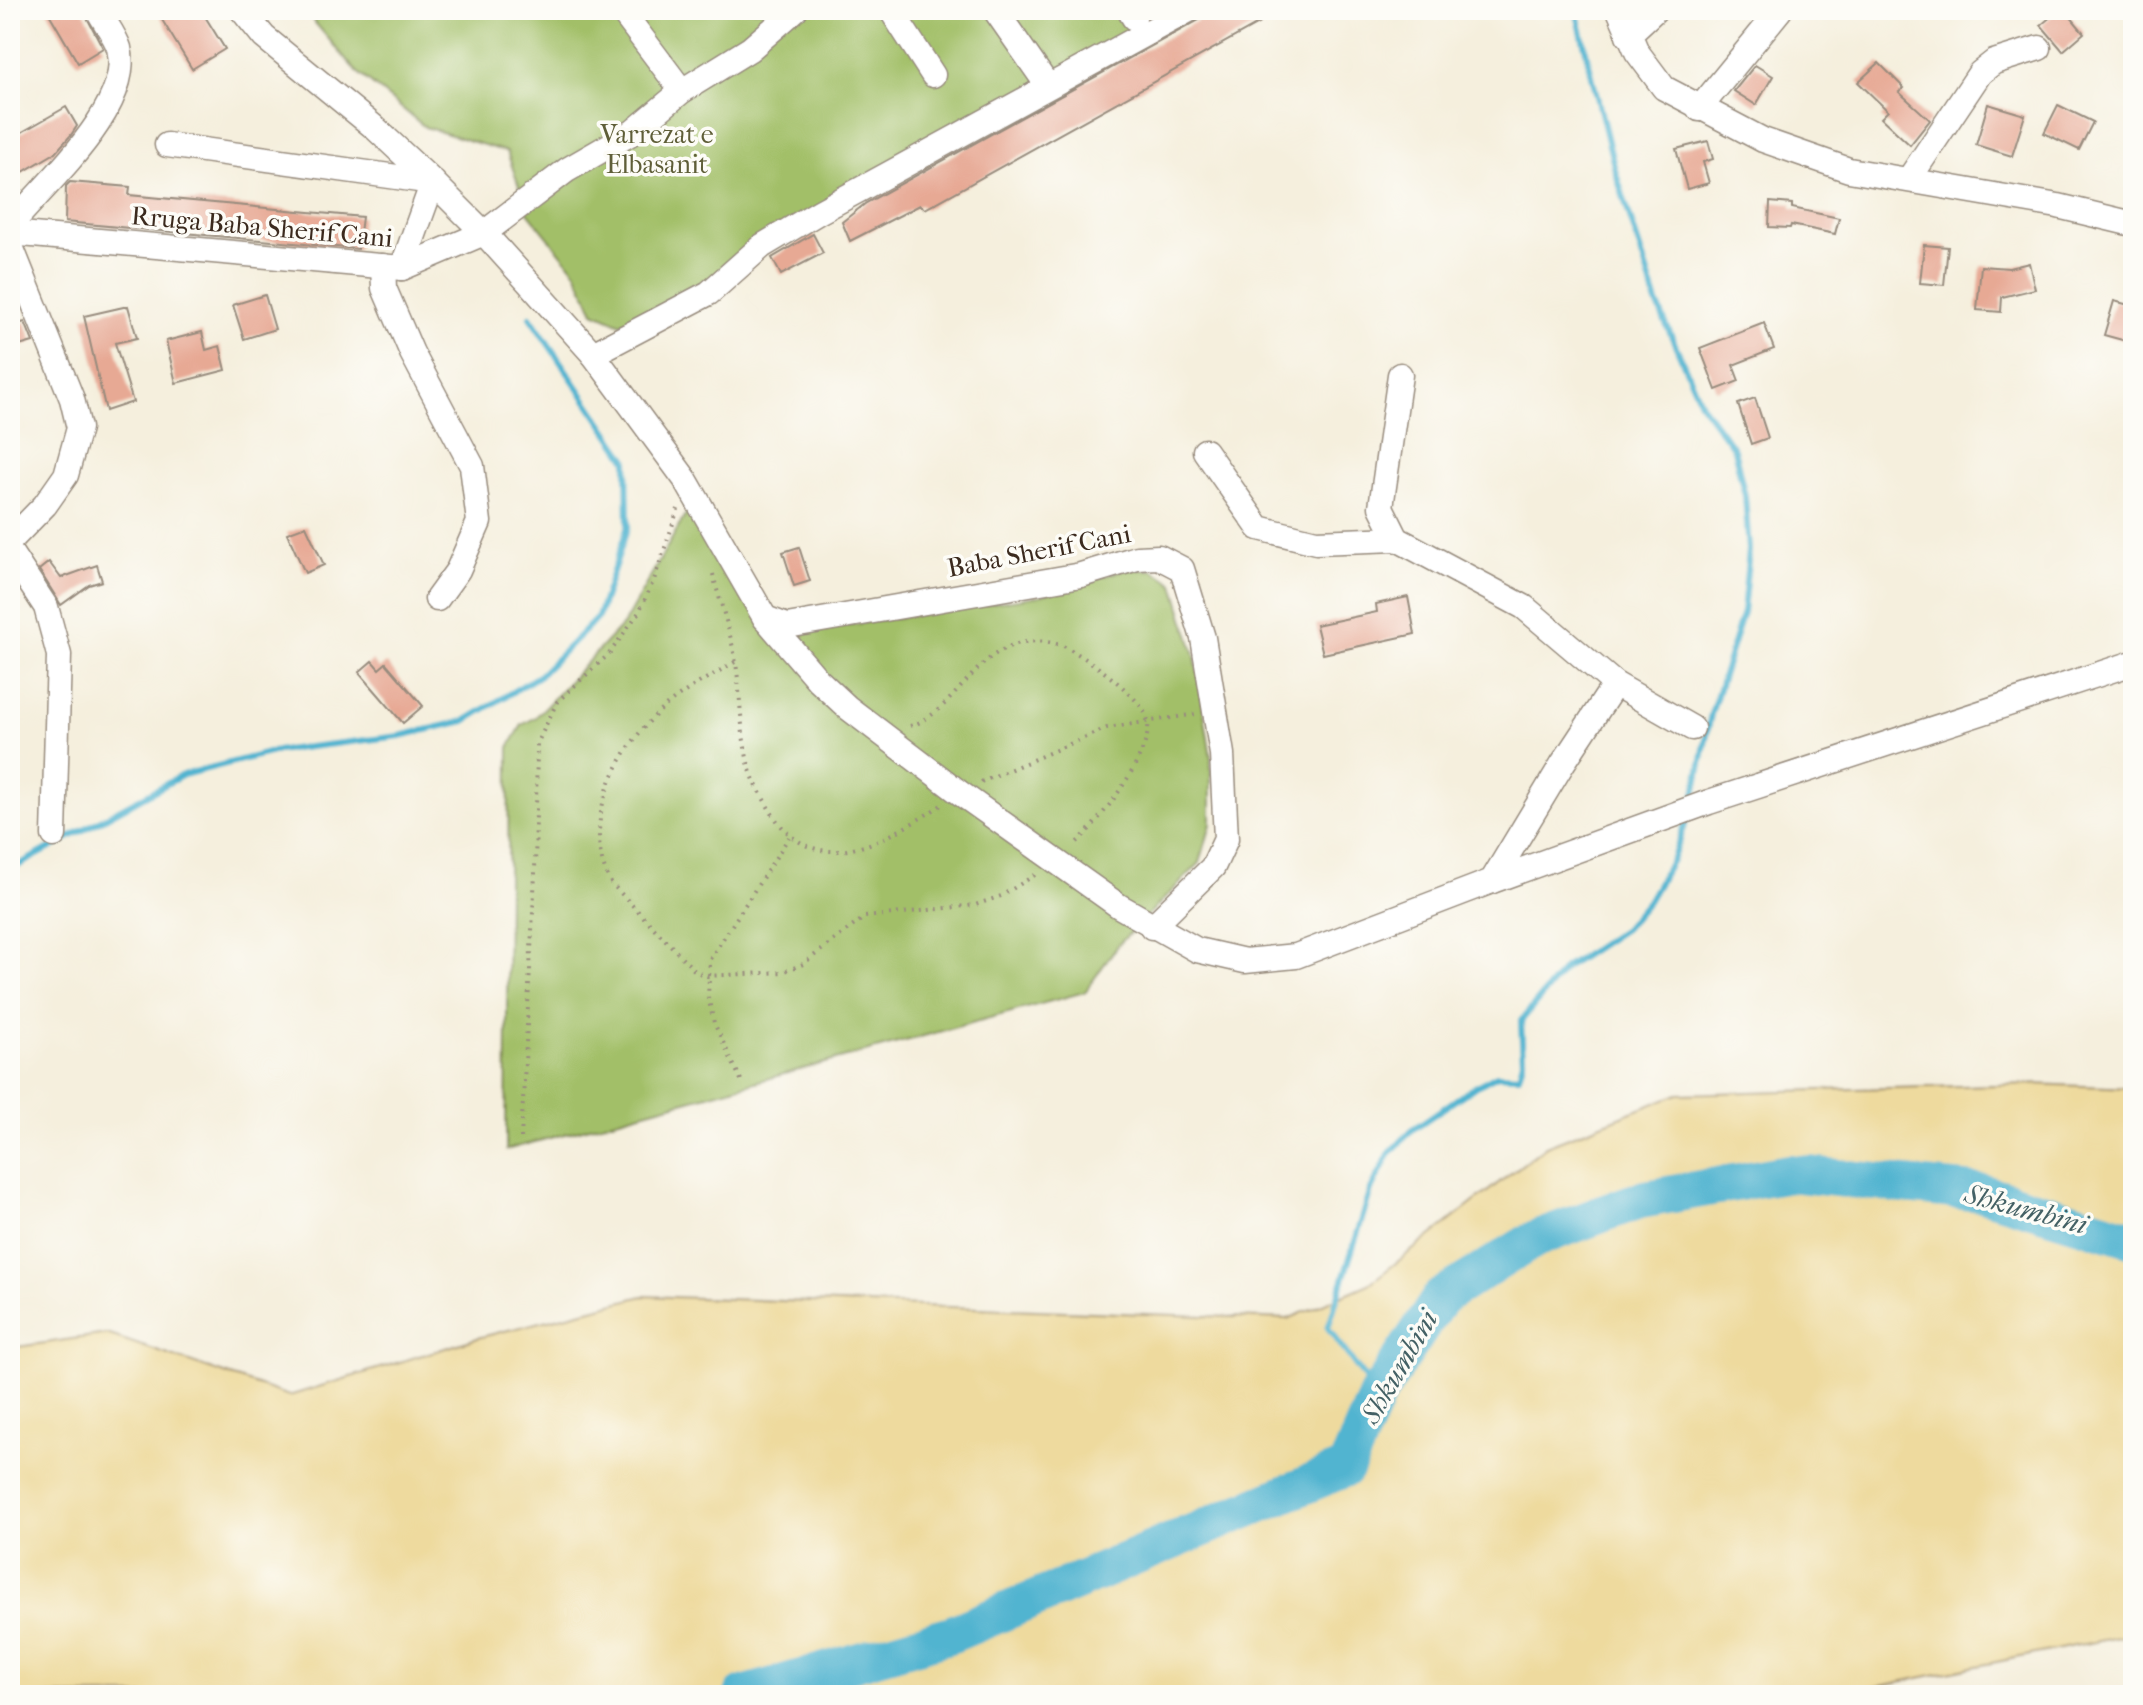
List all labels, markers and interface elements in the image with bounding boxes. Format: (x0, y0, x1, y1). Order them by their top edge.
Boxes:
park label: Varrezat e Elbasanit (599, 119, 714, 180)
street label: Rruga Baba Sherif Cani (130, 200, 394, 254)
street label: Baba Sherif Cani (945, 518, 1134, 584)
water label: Shkumbini (1960, 1177, 2093, 1242)
water label: Shkumbini (1353, 1303, 1446, 1430)

